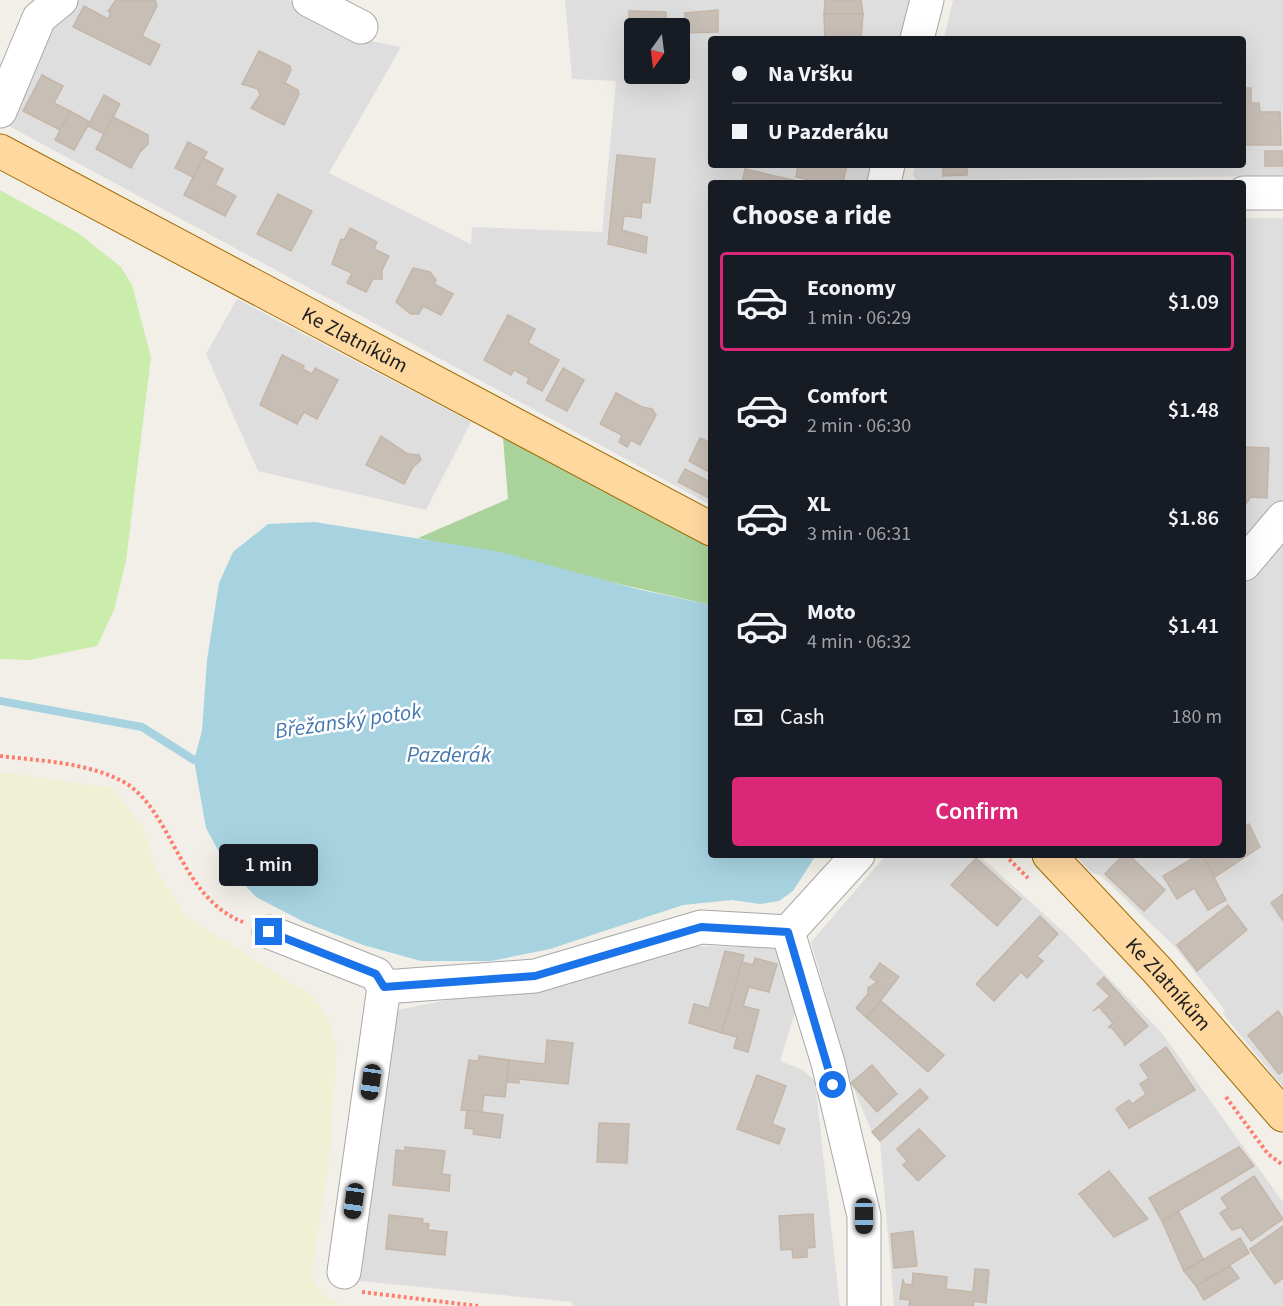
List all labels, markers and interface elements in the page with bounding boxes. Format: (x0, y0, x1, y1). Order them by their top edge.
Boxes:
north arrow (624, 18, 690, 84)
map controls (624, 18, 690, 84)
text: Na Vršku (768, 58, 853, 90)
text: U Pazderáku (768, 116, 889, 148)
text: Choose a ride (732, 196, 892, 235)
text: Economy (807, 272, 896, 304)
icon: car (735, 275, 789, 329)
text: $1.09 (1168, 286, 1219, 318)
street label: Ke Zlatníkům (297, 299, 413, 380)
text: 1 min · 06:29 (807, 304, 911, 332)
text: Comfort (807, 380, 888, 412)
icon: car (735, 383, 789, 437)
text: $1.48 (1168, 394, 1219, 426)
text: 2 min · 06:30 (807, 412, 911, 440)
text: XL (807, 488, 831, 520)
icon: car (735, 491, 789, 545)
text: $1.86 (1168, 502, 1219, 534)
text: 3 min · 06:31 (807, 520, 911, 548)
text: Moto (807, 596, 856, 628)
icon: car (735, 599, 789, 653)
text: $1.41 (1168, 610, 1219, 642)
text: 4 min · 06:32 (807, 628, 911, 656)
water label: Břežanský potok (273, 695, 424, 747)
icon: cash (732, 701, 765, 734)
text: Cash (780, 701, 825, 733)
text: 180 m (1172, 703, 1222, 731)
water label: Pazderák (407, 739, 492, 771)
button: Confirm (732, 777, 1222, 846)
callout: 1 min (220, 845, 318, 887)
text: 1 min (245, 851, 292, 879)
route end (255, 918, 282, 945)
street label: Ke Zlatníkům (1119, 931, 1218, 1037)
car (360, 1063, 382, 1101)
route start (819, 1071, 846, 1098)
car (343, 1182, 365, 1220)
car (855, 1198, 873, 1234)

